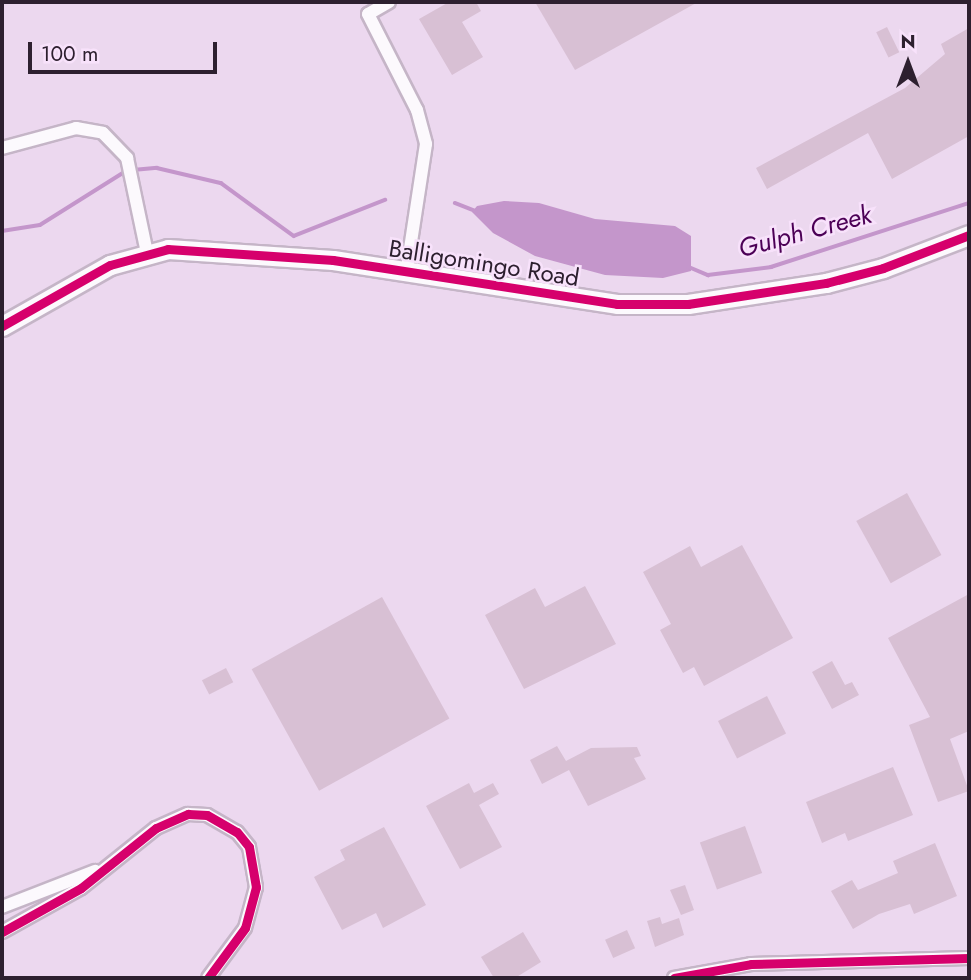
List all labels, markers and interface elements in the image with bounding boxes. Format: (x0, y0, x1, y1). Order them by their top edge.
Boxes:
scale bar (32, 28, 220, 72)
north arrow (873, 28, 943, 98)
text: N (900, 28, 916, 55)
text: 100 m (41, 39, 98, 69)
water label: Gulph Creek (735, 199, 875, 265)
street label: Balligomingo Road (387, 234, 581, 292)

